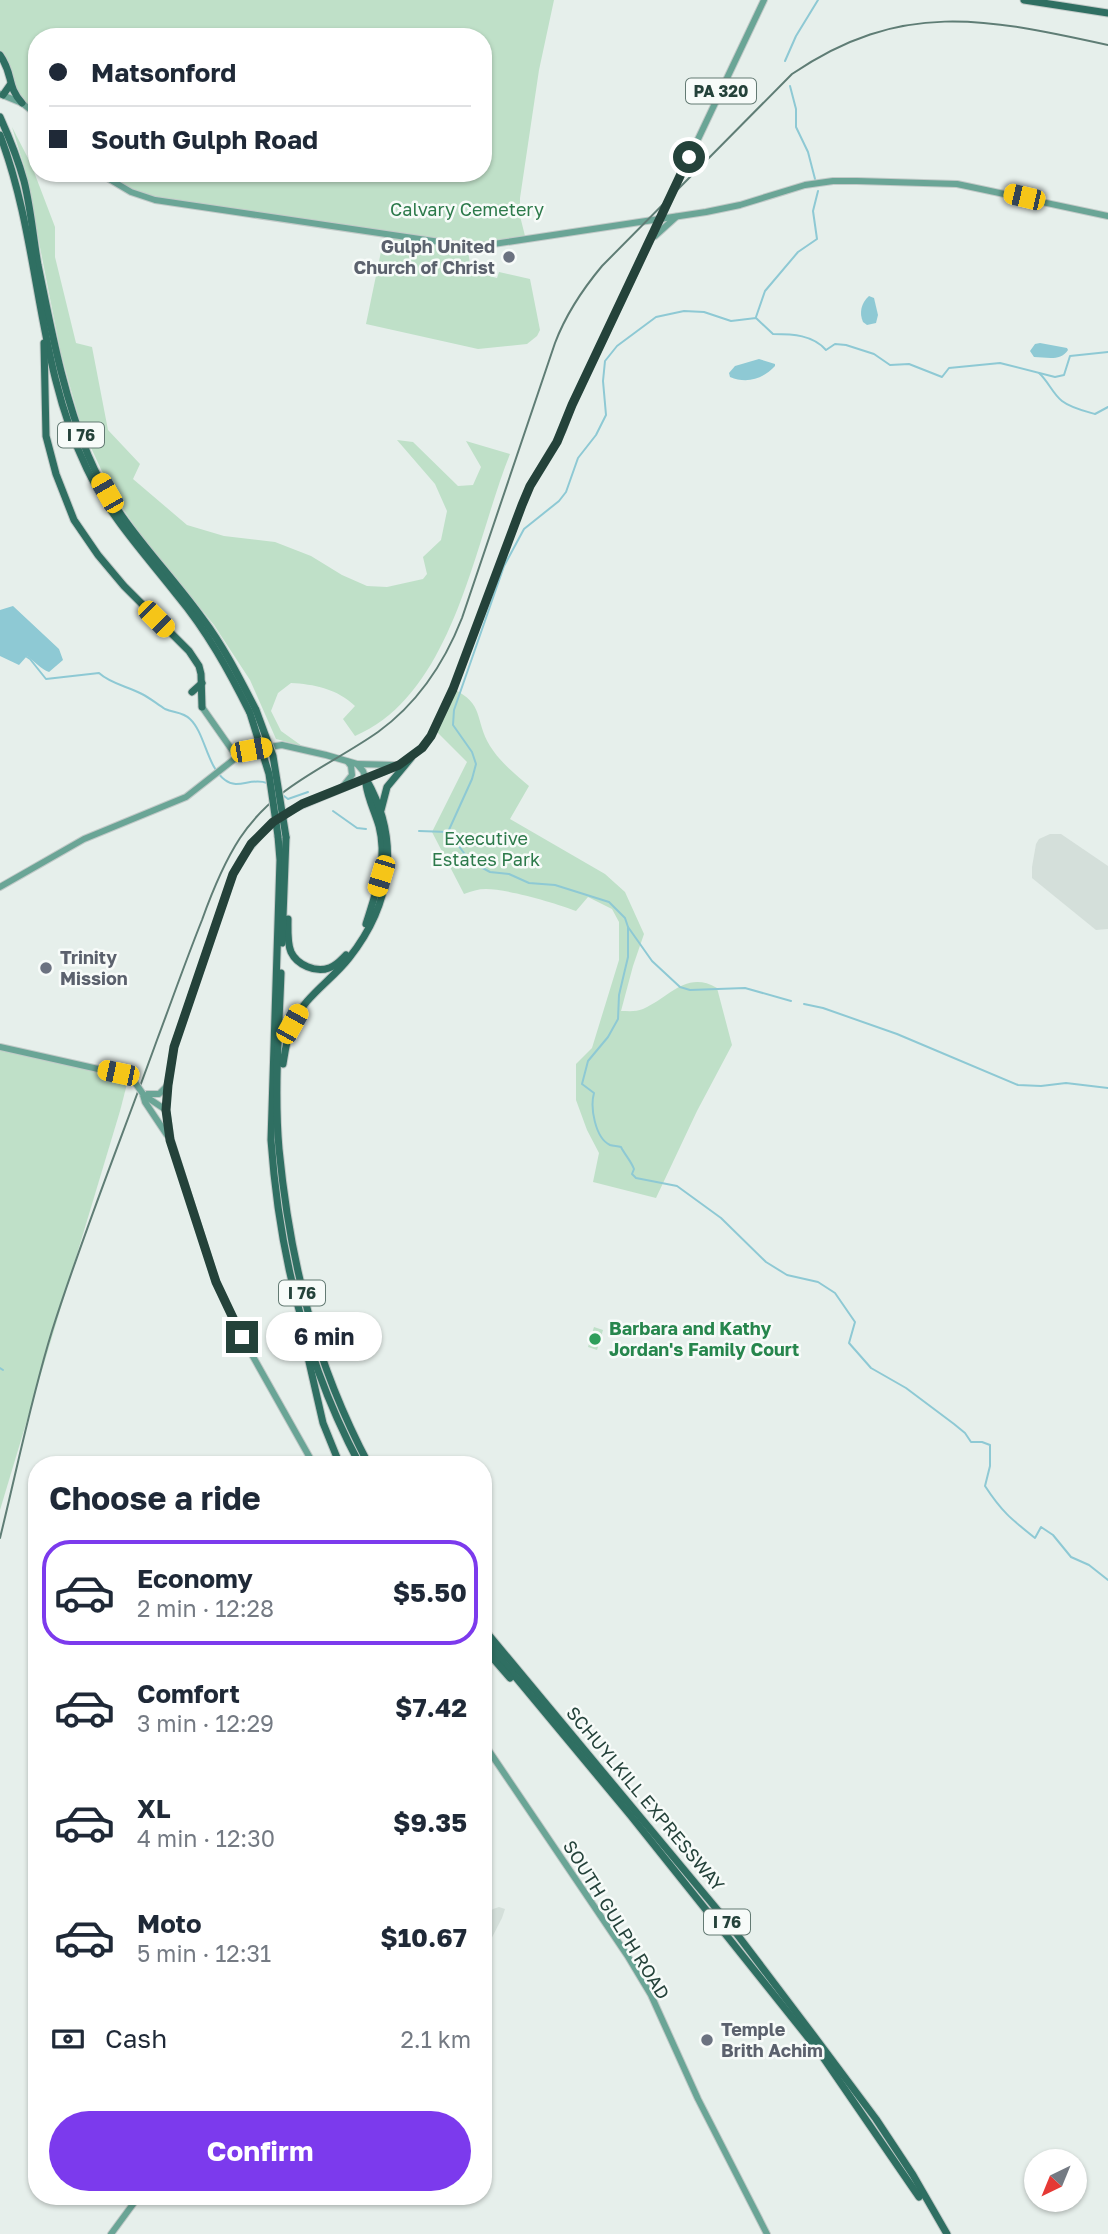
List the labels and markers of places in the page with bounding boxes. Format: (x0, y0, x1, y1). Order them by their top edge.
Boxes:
place label: Gulph United Church of Christ (354, 235, 495, 278)
marker: Gulph United Church of Christ (501, 249, 517, 265)
place label: Trinity Mission (60, 946, 128, 989)
marker: Trinity Mission (38, 960, 54, 976)
place label: Barbara and Kathy Jordan's Family Court (609, 1317, 799, 1360)
marker: Barbara and Kathy Jordan's Family Court (587, 1331, 603, 1347)
place label: Temple Brith Achim (721, 2018, 823, 2061)
marker: Temple Brith Achim (699, 2032, 715, 2048)

